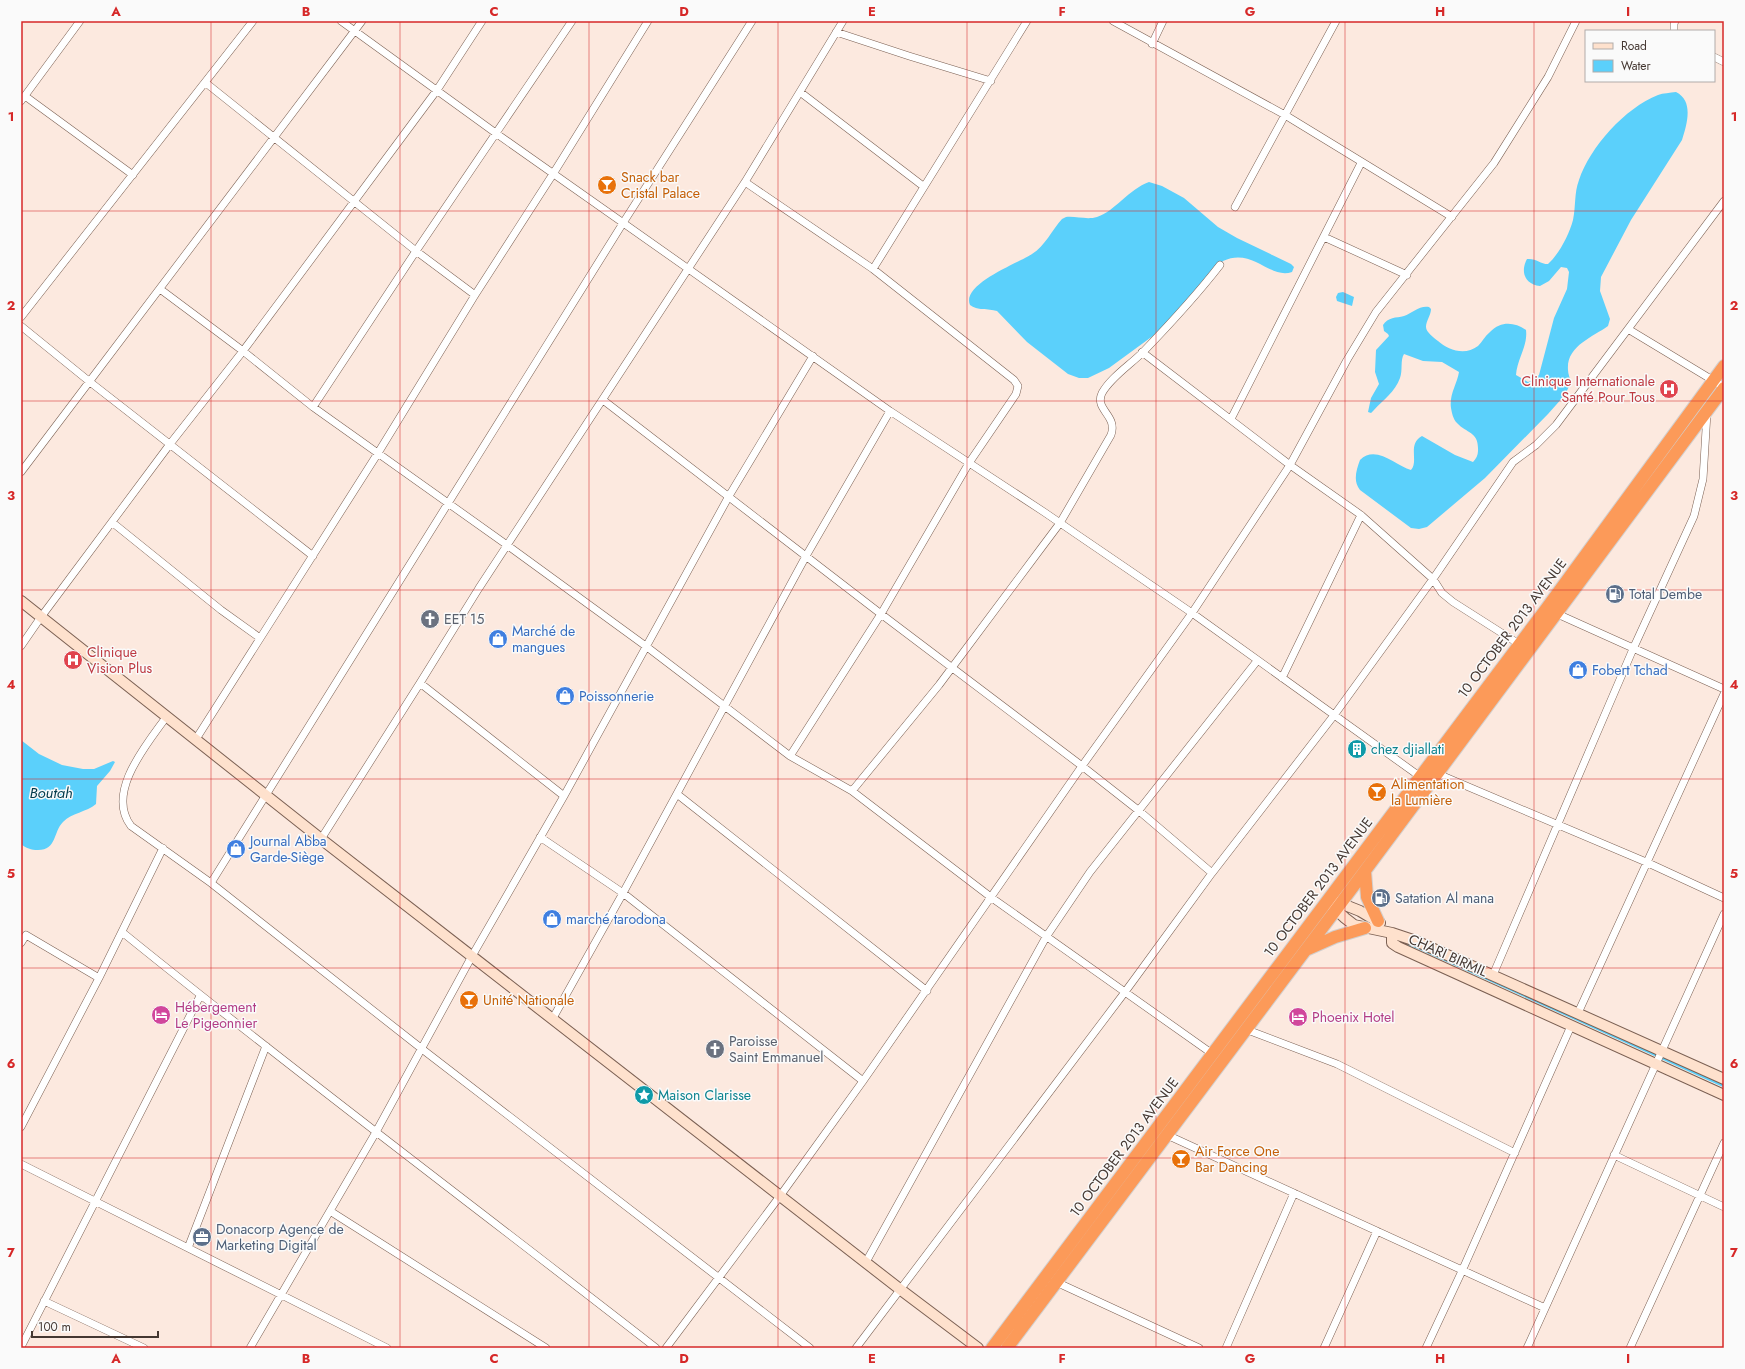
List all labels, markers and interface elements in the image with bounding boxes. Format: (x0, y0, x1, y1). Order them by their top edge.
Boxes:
text: A (110, 2, 121, 21)
text: B (302, 2, 311, 21)
text: C (489, 2, 499, 21)
text: D (679, 2, 689, 21)
text: E (868, 2, 876, 21)
text: F (1058, 2, 1066, 21)
text: G (1245, 2, 1256, 21)
text: H (1435, 2, 1445, 21)
text: I (1626, 2, 1630, 21)
legend (1585, 30, 1715, 82)
text: Road (1621, 37, 1647, 55)
text: Water (1621, 57, 1652, 75)
text: 1 (8, 107, 14, 126)
text: 1 (1731, 107, 1737, 126)
place label: Snack bar Cristal Palace (621, 167, 700, 203)
bar icon: Snack bar Cristal Palace (596, 174, 618, 196)
text: 2 (7, 296, 15, 315)
text: 2 (1730, 296, 1738, 315)
place label: Clinique Internationale Santé Pour Tous (1521, 371, 1655, 407)
hospital icon: Clinique Internationale Santé Pour Tous (1658, 378, 1680, 400)
text: 3 (7, 486, 15, 505)
text: 3 (1730, 486, 1738, 505)
street label: 10 OCTOBER 2013 AVENUE (1453, 554, 1571, 702)
fuel station icon: Total Dembe (1604, 583, 1626, 605)
place label: Total Dembe (1629, 584, 1702, 604)
church icon: EET 15 (419, 608, 441, 630)
place label: EET 15 (444, 609, 484, 629)
place label: Marché de mangues (512, 621, 575, 657)
shop icon: Marché de mangues (487, 628, 509, 650)
place label: Clinique Vision Plus (87, 642, 153, 678)
hospital icon: Clinique Vision Plus (62, 649, 84, 671)
shop icon: Fobert Tchad (1567, 659, 1589, 681)
place label: Fobert Tchad (1592, 660, 1668, 680)
text: 4 (6, 675, 16, 694)
text: 4 (1729, 675, 1739, 694)
shop icon: Poissonnerie (554, 685, 576, 707)
place label: Poissonnerie (579, 686, 654, 706)
building icon: chez djiallati (1346, 738, 1368, 760)
place label: chez djiallati (1371, 739, 1445, 759)
place label: Alimentation la Lumière (1391, 774, 1465, 810)
bar icon: Alimentation la Lumière (1366, 781, 1388, 803)
water label: Boutah (29, 782, 73, 804)
street label: 10 OCTOBER 2013 AVENUE (1259, 813, 1377, 961)
place label: Journal Abba Garde-Siège (248, 831, 327, 867)
shop icon: Journal Abba Garde-Siège (225, 838, 247, 860)
text: 5 (7, 864, 15, 883)
text: 5 (1730, 864, 1738, 883)
fuel station icon: Satation Al mana (1370, 887, 1392, 909)
place label: Satation Al mana (1395, 888, 1494, 908)
shop icon: marché tarodona (541, 908, 563, 930)
place label: marché tarodona (566, 909, 666, 929)
street label: CHARI BIRMIL (1405, 929, 1491, 982)
bar icon: Unité Nationale (458, 989, 480, 1011)
place label: Unité Nationale (483, 990, 574, 1010)
place label: Hébergement Le Pigeonnier (175, 997, 257, 1033)
hotel icon: Hébergement Le Pigeonnier (150, 1004, 172, 1026)
hotel icon: Phoenix Hotel (1287, 1006, 1309, 1028)
place label: Phoenix Hotel (1312, 1007, 1394, 1027)
place label: Paroisse Saint Emmanuel (729, 1031, 823, 1067)
church icon: Paroisse Saint Emmanuel (704, 1038, 726, 1060)
text: 6 (7, 1054, 16, 1073)
text: 6 (1730, 1054, 1739, 1073)
street label: 10 OCTOBER 2013 AVENUE (1065, 1073, 1183, 1221)
place icon: Maison Clarisse (633, 1084, 655, 1106)
place label: Maison Clarisse (658, 1085, 751, 1105)
place label: Air Force One Bar Dancing (1195, 1141, 1279, 1177)
bar icon: Air Force One Bar Dancing (1170, 1148, 1192, 1170)
place label: Donacorp Agence de Marketing Digital (216, 1219, 344, 1255)
office icon: Donacorp Agence de Marketing Digital (191, 1226, 213, 1248)
text: 7 (7, 1243, 15, 1262)
text: 7 (1730, 1243, 1738, 1262)
scale bar (32, 1313, 158, 1339)
text: 100 m (38, 1318, 71, 1336)
text: A (110, 1349, 121, 1368)
text: B (302, 1349, 311, 1368)
text: C (489, 1349, 499, 1368)
text: D (679, 1349, 689, 1368)
text: E (868, 1349, 876, 1368)
text: F (1058, 1349, 1066, 1368)
text: G (1245, 1349, 1256, 1368)
text: H (1435, 1349, 1445, 1368)
text: I (1626, 1349, 1630, 1368)

